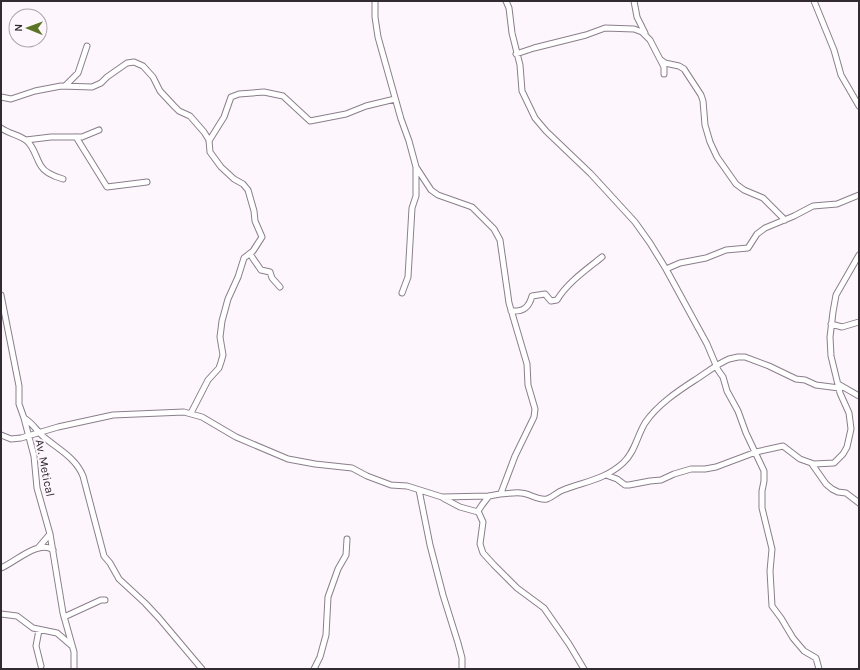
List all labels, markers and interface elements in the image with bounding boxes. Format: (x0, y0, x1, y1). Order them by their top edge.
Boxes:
north arrow (8, 8, 48, 48)
text: N (12, 24, 25, 32)
street label: Av. Metical (33, 438, 57, 498)

